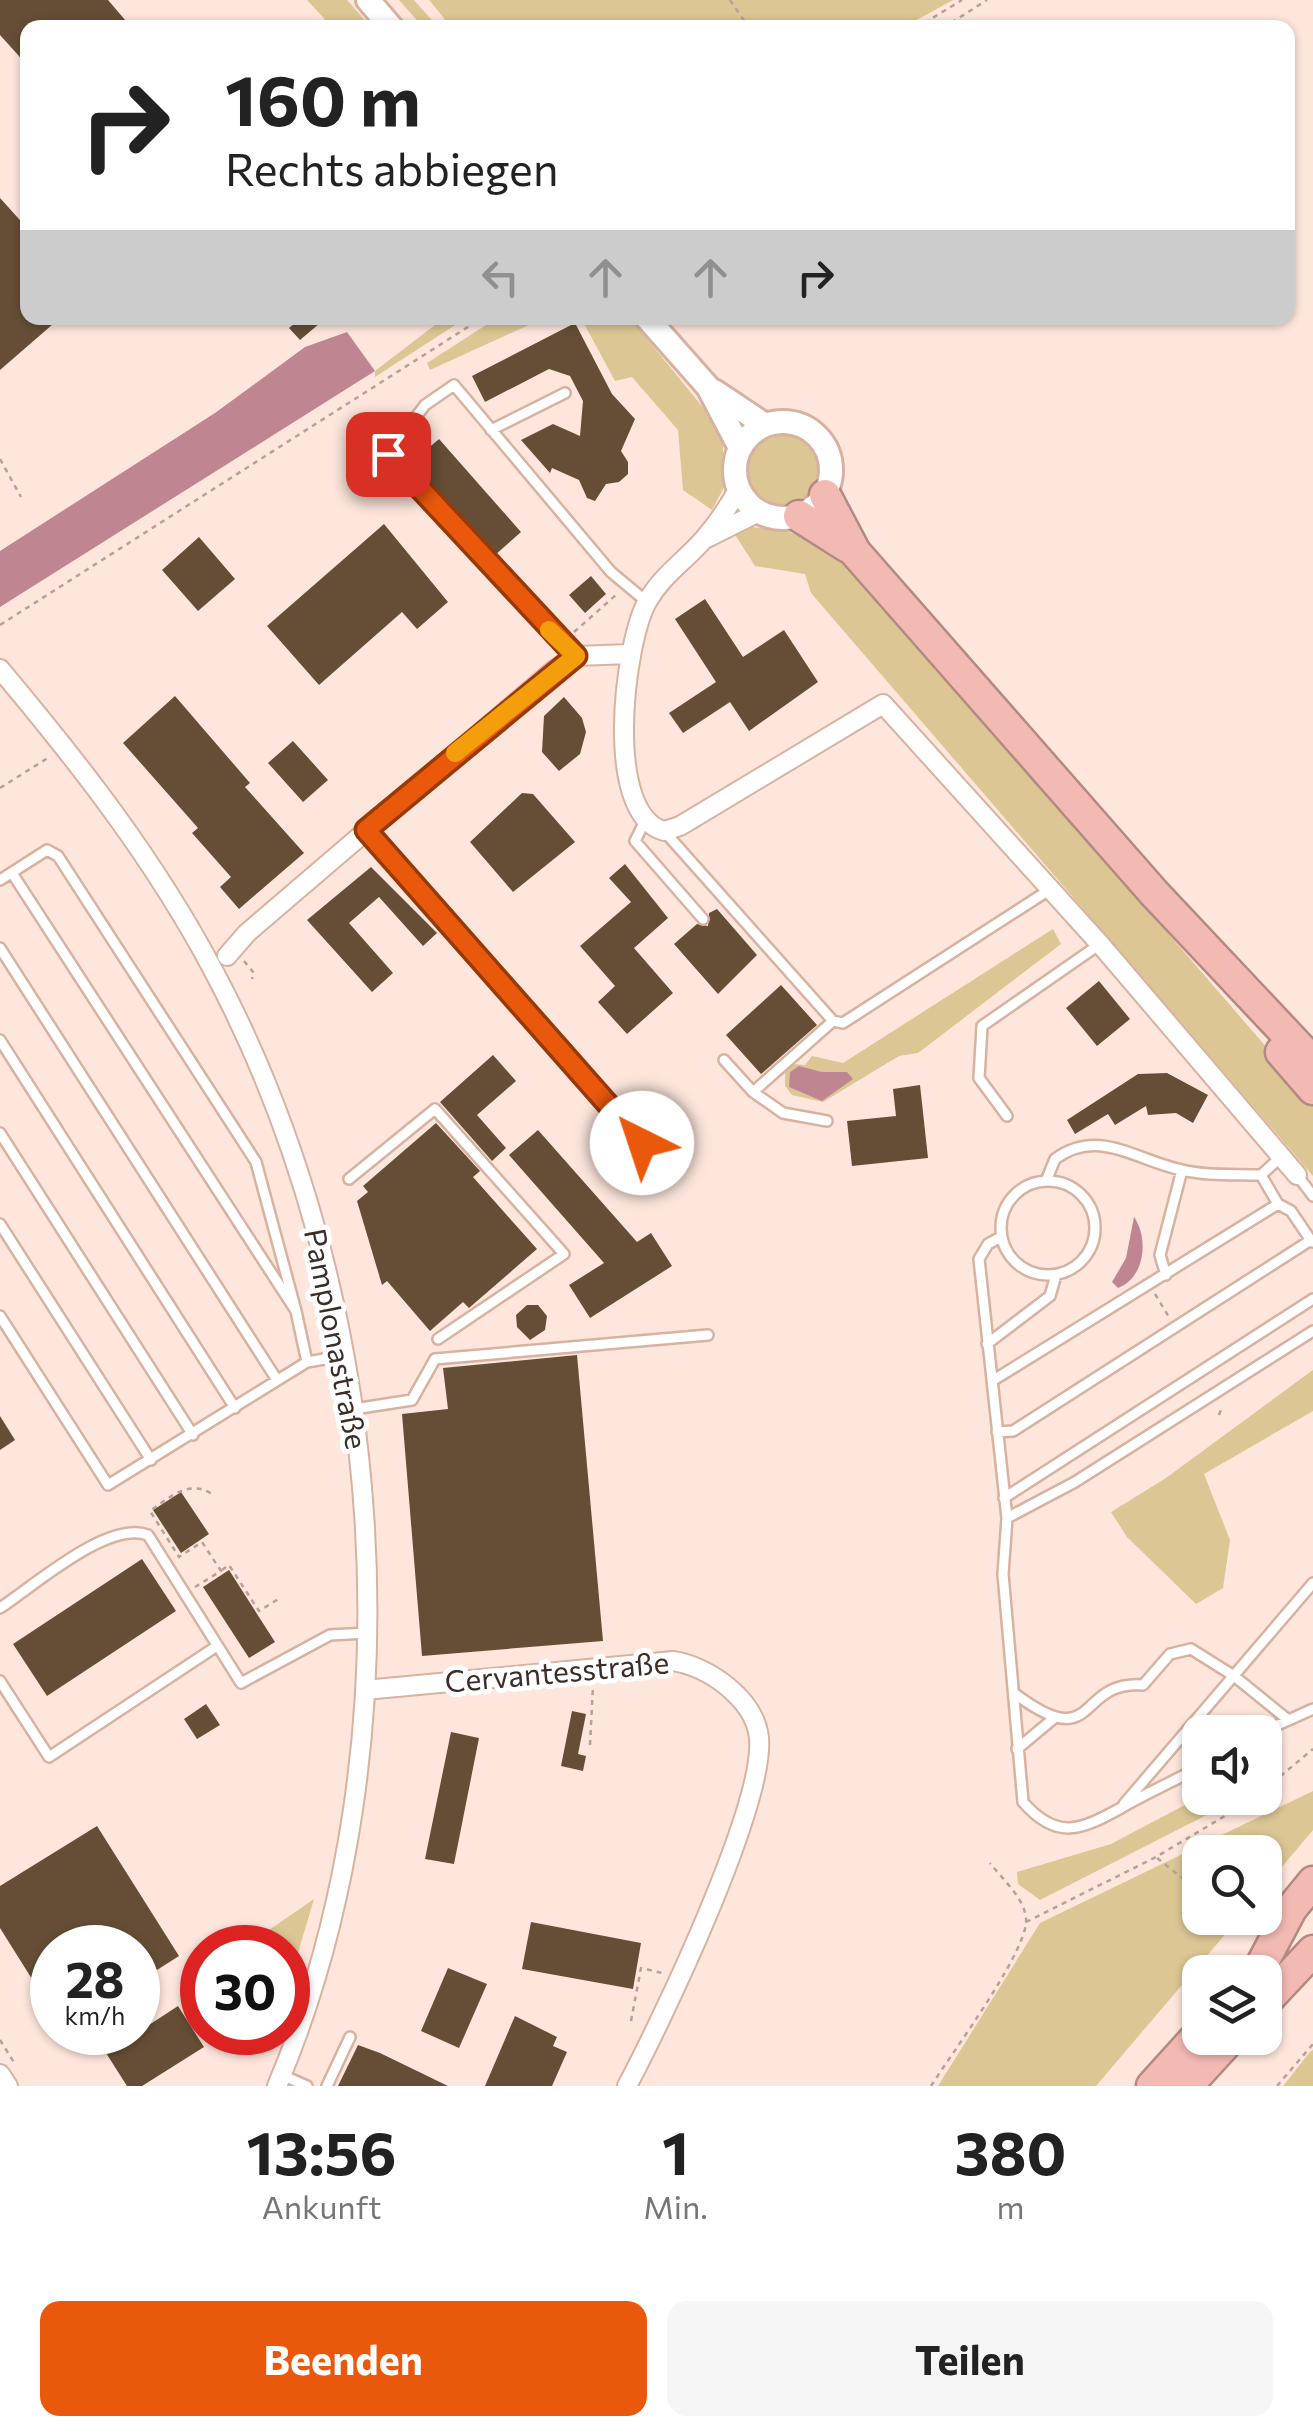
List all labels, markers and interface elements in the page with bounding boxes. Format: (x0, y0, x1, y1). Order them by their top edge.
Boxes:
text: 160 m (225, 55, 421, 140)
icon: right (60, 60, 190, 190)
text: Rechts abbiegen (225, 140, 559, 195)
icon: left (473, 250, 528, 305)
icon: ahead (578, 250, 633, 305)
icon: ahead (683, 250, 738, 305)
icon: right (788, 250, 843, 305)
pin (346, 412, 431, 497)
icon: arrive (361, 427, 416, 482)
position arrow (590, 1091, 694, 1195)
street label: Pamplonastraße (298, 1225, 377, 1452)
street label: Cervantesstraße (443, 1642, 671, 1699)
map controls (1182, 1715, 1282, 2055)
button: sound (1182, 1715, 1282, 1815)
button: search (1182, 1835, 1282, 1935)
speed limit sign: 30 (180, 1925, 310, 2055)
text: 28 (65, 1947, 125, 2008)
button: layers (1182, 1955, 1282, 2055)
text: km/h (65, 2000, 125, 2030)
text: 13:56 (247, 2114, 397, 2187)
text: 1 (662, 2114, 689, 2187)
text: 380 (954, 2114, 1066, 2187)
text: Ankunft (262, 2186, 381, 2226)
text: Min. (643, 2186, 708, 2226)
text: m (996, 2186, 1024, 2226)
button: Beenden (40, 2301, 647, 2416)
button: Teilen (667, 2301, 1273, 2416)

